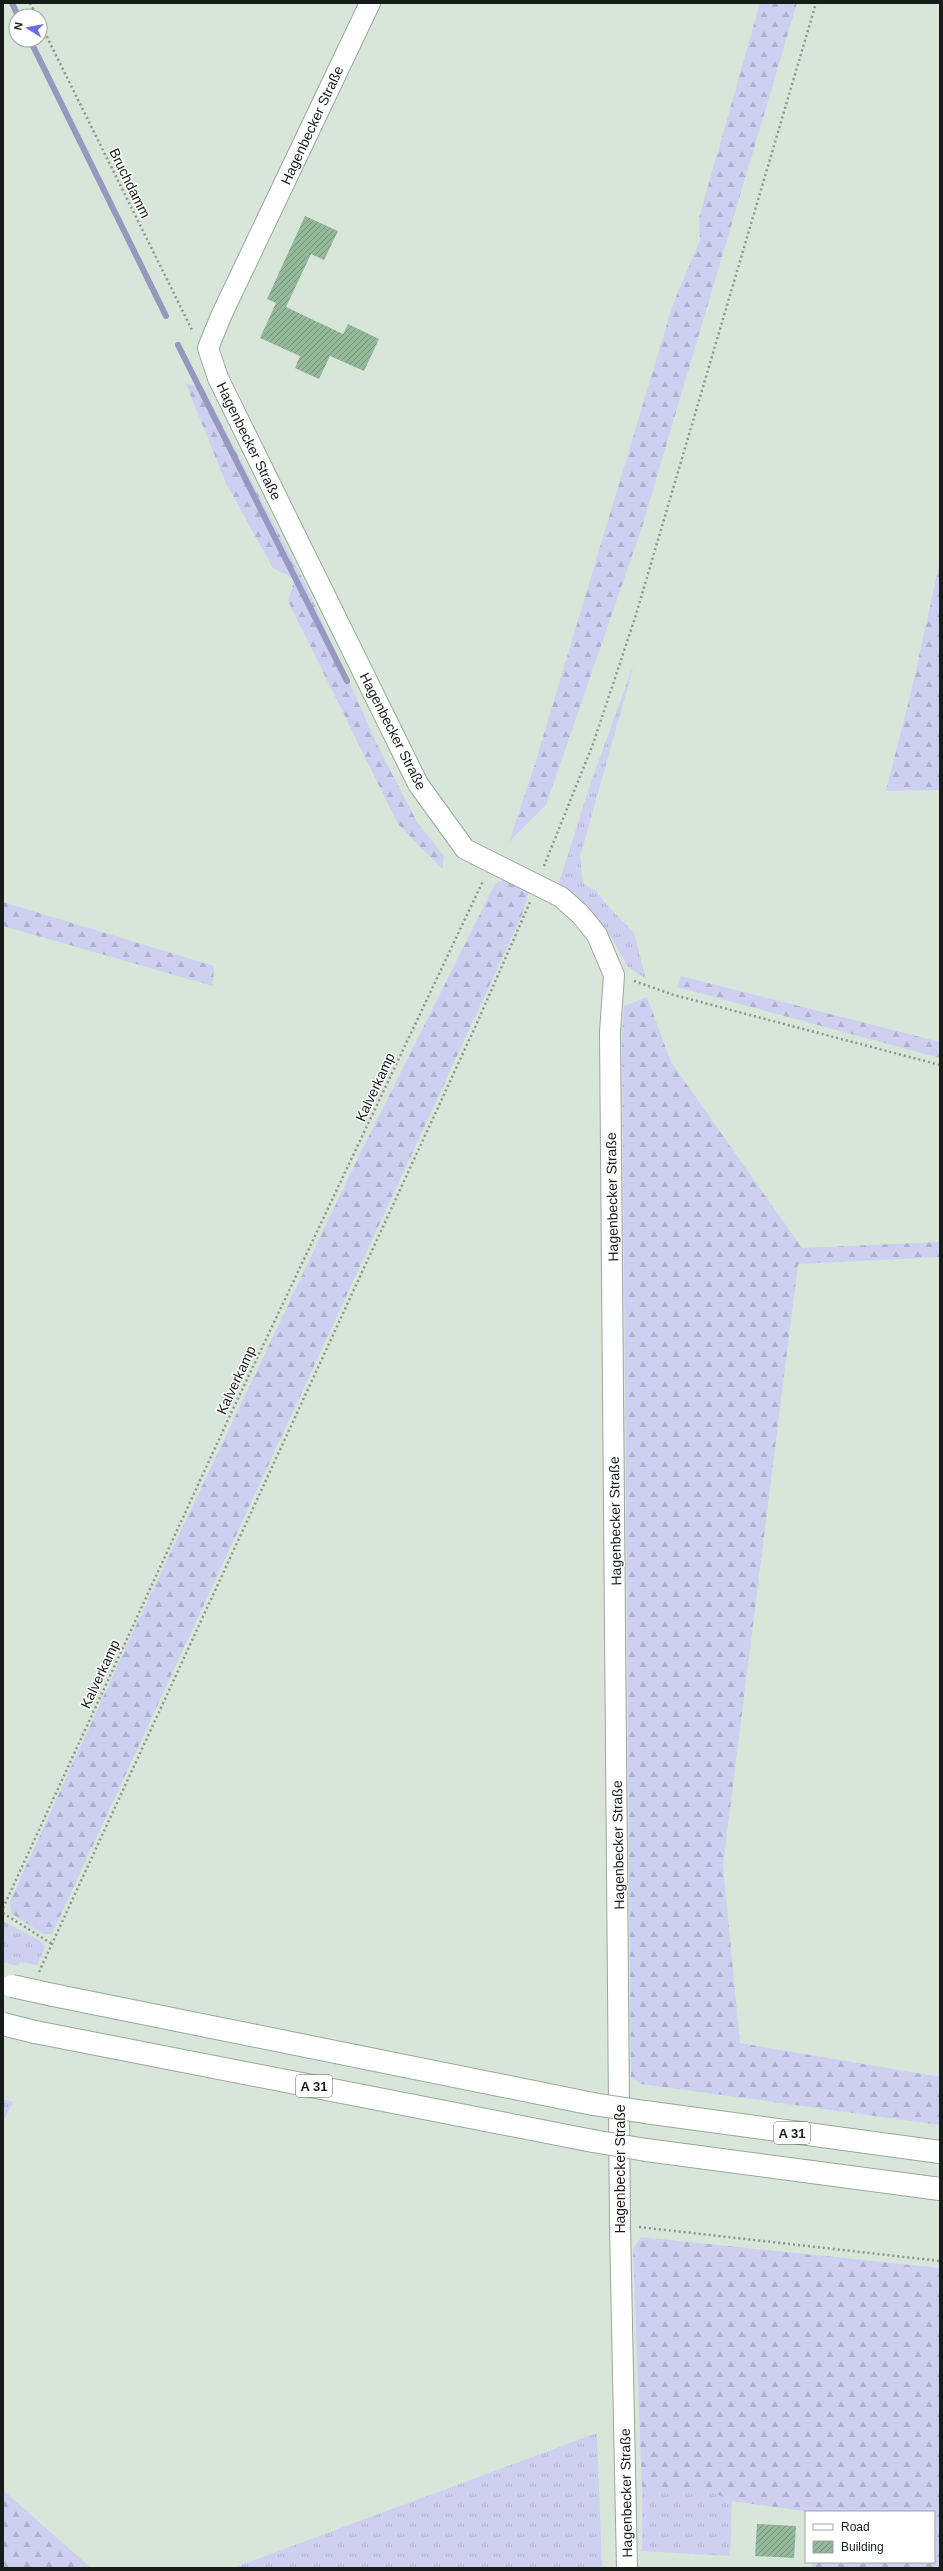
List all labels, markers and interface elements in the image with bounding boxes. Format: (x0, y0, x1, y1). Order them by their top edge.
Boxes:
north arrow (8, 8, 48, 48)
text: N (12, 21, 25, 31)
street label: Hagenbecker Straße (277, 63, 347, 187)
street label: Bruchdamm (106, 146, 154, 220)
street label: Hagenbecker Straße (213, 379, 285, 503)
street label: Hagenbecker Straße (357, 670, 430, 792)
street label: Kalverkamp (352, 1050, 398, 1124)
street label: Hagenbecker Straße (603, 1132, 621, 1262)
street label: Kalverkamp (213, 1343, 259, 1417)
street label: Hagenbecker Straße (606, 1456, 624, 1586)
street label: Kalverkamp (77, 1637, 123, 1711)
street label: Hagenbecker Straße (609, 1780, 627, 1910)
road number: A 31 (296, 2075, 332, 2097)
street label: Hagenbecker Straße (612, 2104, 628, 2234)
road number: A 31 (774, 2122, 810, 2144)
street label: Hagenbecker Straße (617, 2428, 635, 2558)
legend (805, 2511, 935, 2563)
text: Road (841, 2520, 870, 2534)
text: Building (841, 2540, 884, 2554)

